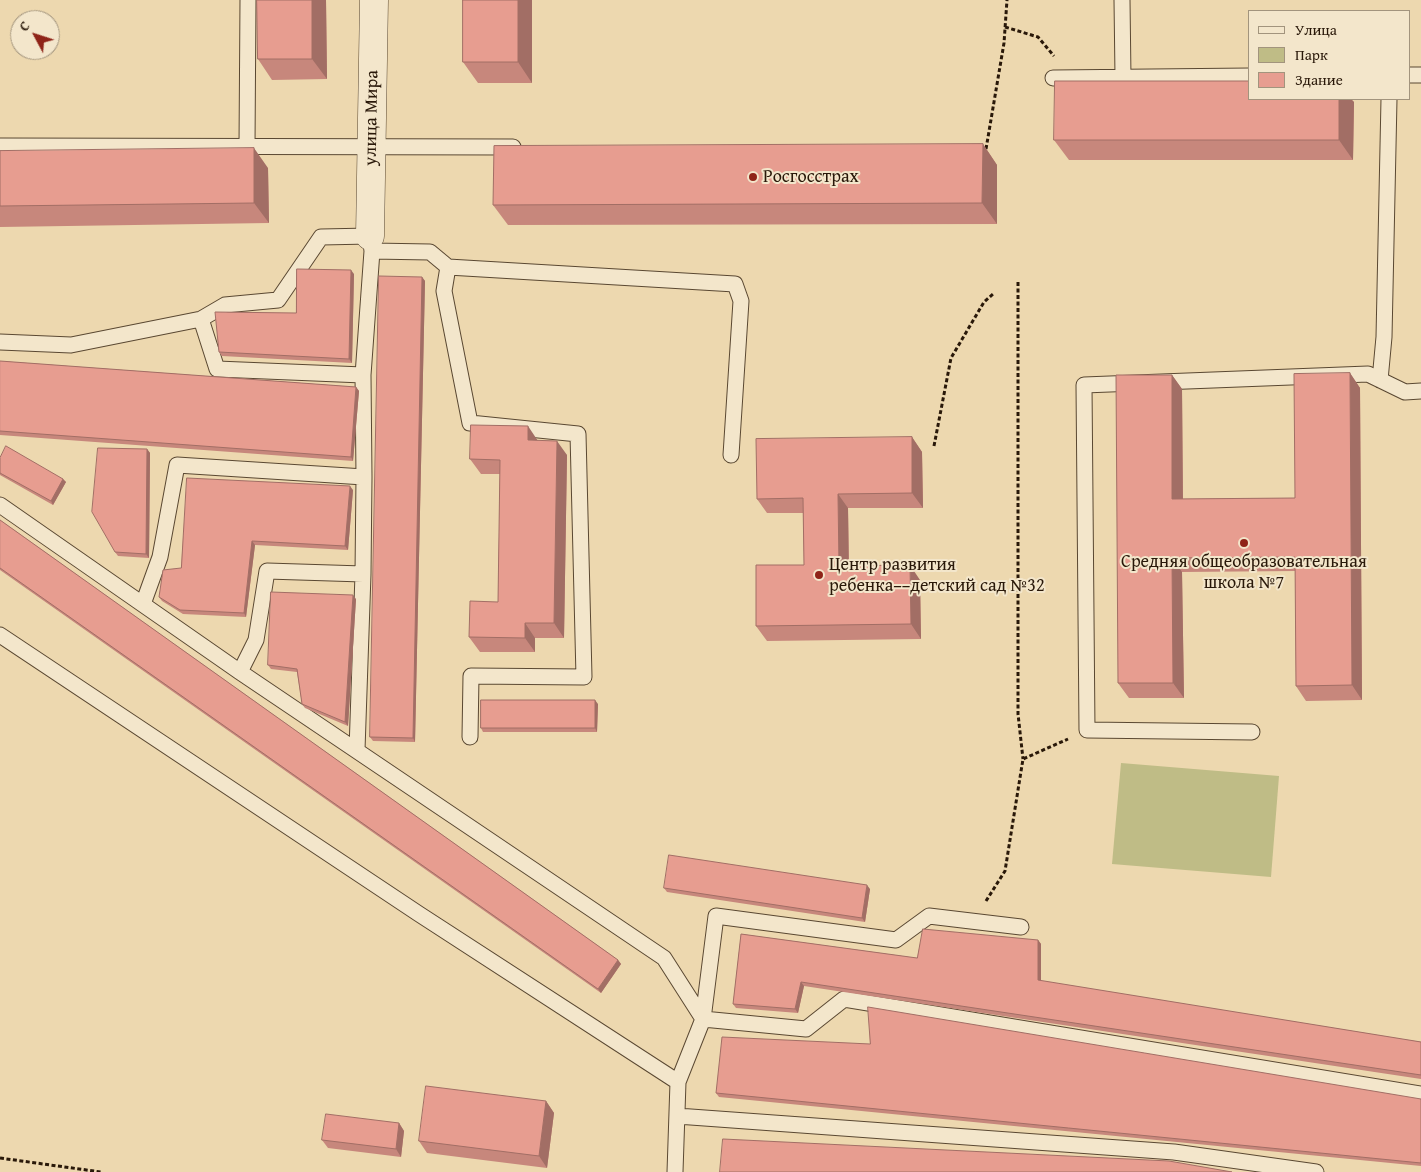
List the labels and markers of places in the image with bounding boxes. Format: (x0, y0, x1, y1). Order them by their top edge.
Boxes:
place label: Росгосстрах (763, 166, 859, 188)
marker: Росгосстрах (747, 171, 759, 183)
marker: Средняя общеобразовательная школа №7 (1238, 537, 1250, 549)
place label: Средняя общеобразовательная школа №7 (1121, 551, 1367, 594)
place label: Центр развития ребенка––детский сад №32 (829, 554, 1045, 596)
marker: Центр развития ребенка––детский сад №32 (813, 569, 825, 581)

